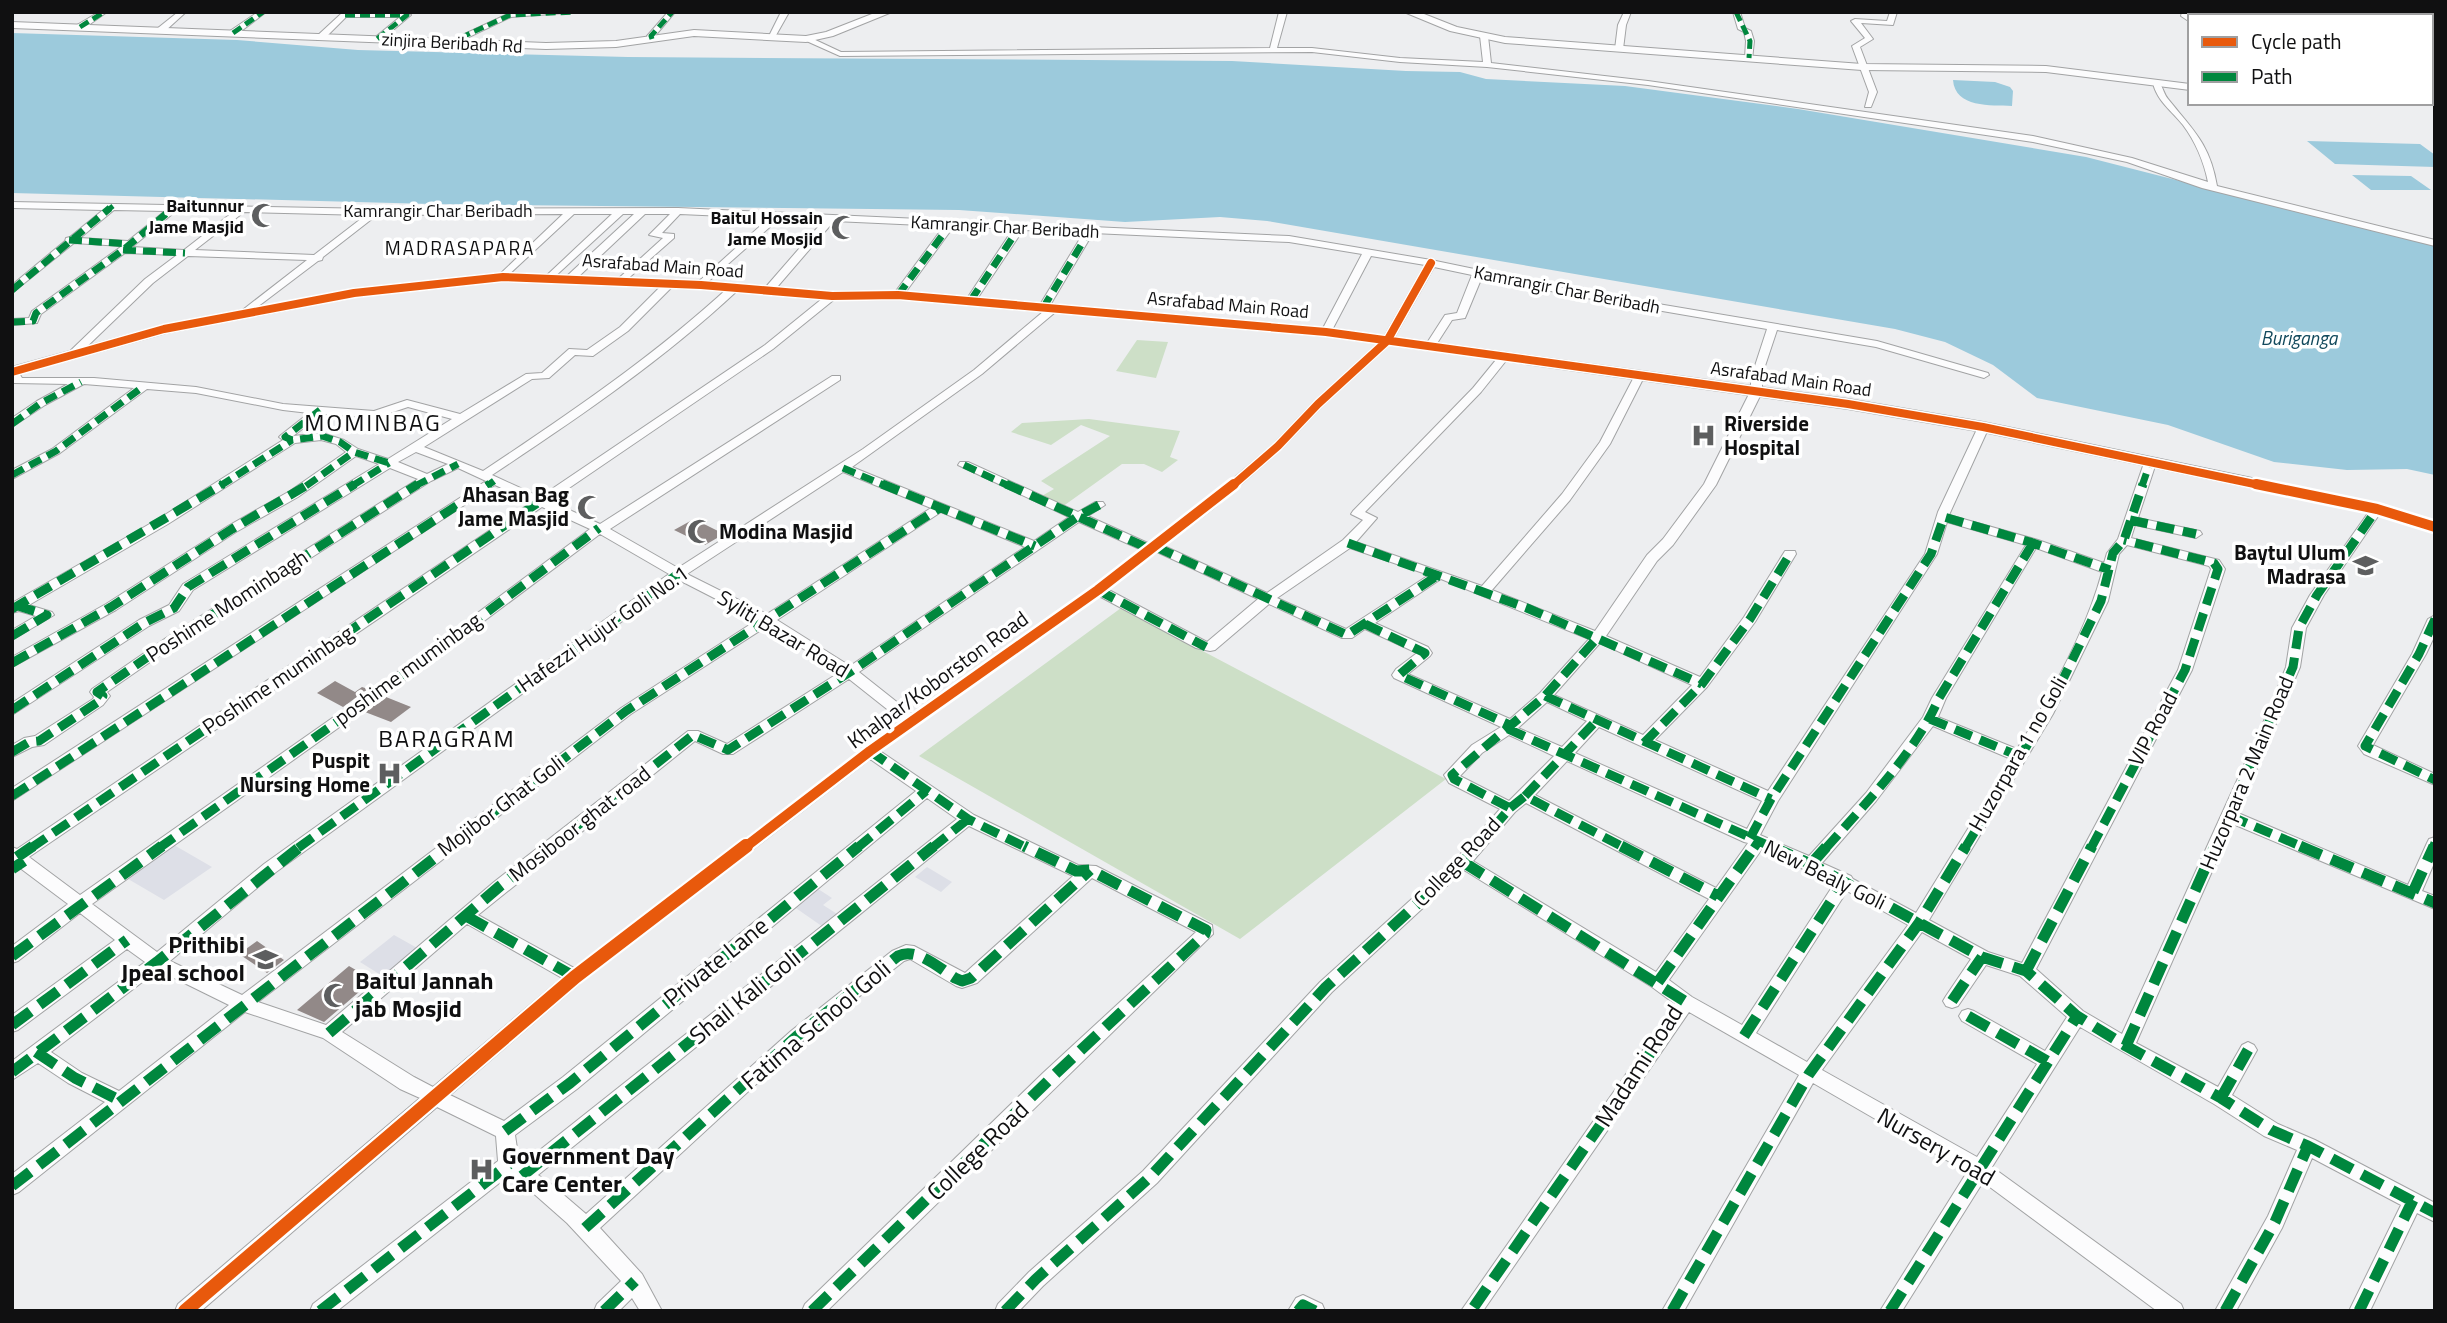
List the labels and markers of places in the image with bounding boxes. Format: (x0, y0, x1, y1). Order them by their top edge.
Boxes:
place label: Baitunnur Jame Masjid (149, 192, 244, 240)
mosque icon: Baitunnur Jame Masjid (250, 202, 278, 230)
place label: Baitul Hossain Jame Mosjid (710, 204, 823, 252)
mosque icon: Baitul Hossain Jame Mosjid (829, 214, 857, 242)
place label: Riverside Hospital (1724, 407, 1809, 463)
hospital icon: Riverside Hospital (1690, 422, 1718, 450)
place label: Ahasan Bag Jame Masjid (458, 478, 569, 534)
mosque icon: Ahasan Bag Jame Masjid (575, 493, 603, 521)
place label: Modina Masjid (719, 515, 853, 547)
mosque icon: Modina Masjid (685, 518, 713, 546)
place label: Baytul Ulum Madrasa (2234, 536, 2346, 592)
school or university icon: Baytul Ulum Madrasa (2352, 551, 2380, 579)
place label: Puspit Nursing Home (240, 744, 370, 800)
hospital icon: Puspit Nursing Home (376, 759, 404, 787)
place label: Prithibi Jpeal school (121, 926, 245, 990)
school or university icon: Prithibi Jpeal school (251, 945, 279, 973)
place label: Baitul Jannah jab Mosjid (354, 962, 493, 1026)
mosque icon: Baitul Jannah jab Mosjid (321, 981, 349, 1009)
place label: Government Day Care Center (502, 1137, 675, 1201)
hospital icon: Government Day Care Center (468, 1156, 496, 1184)

